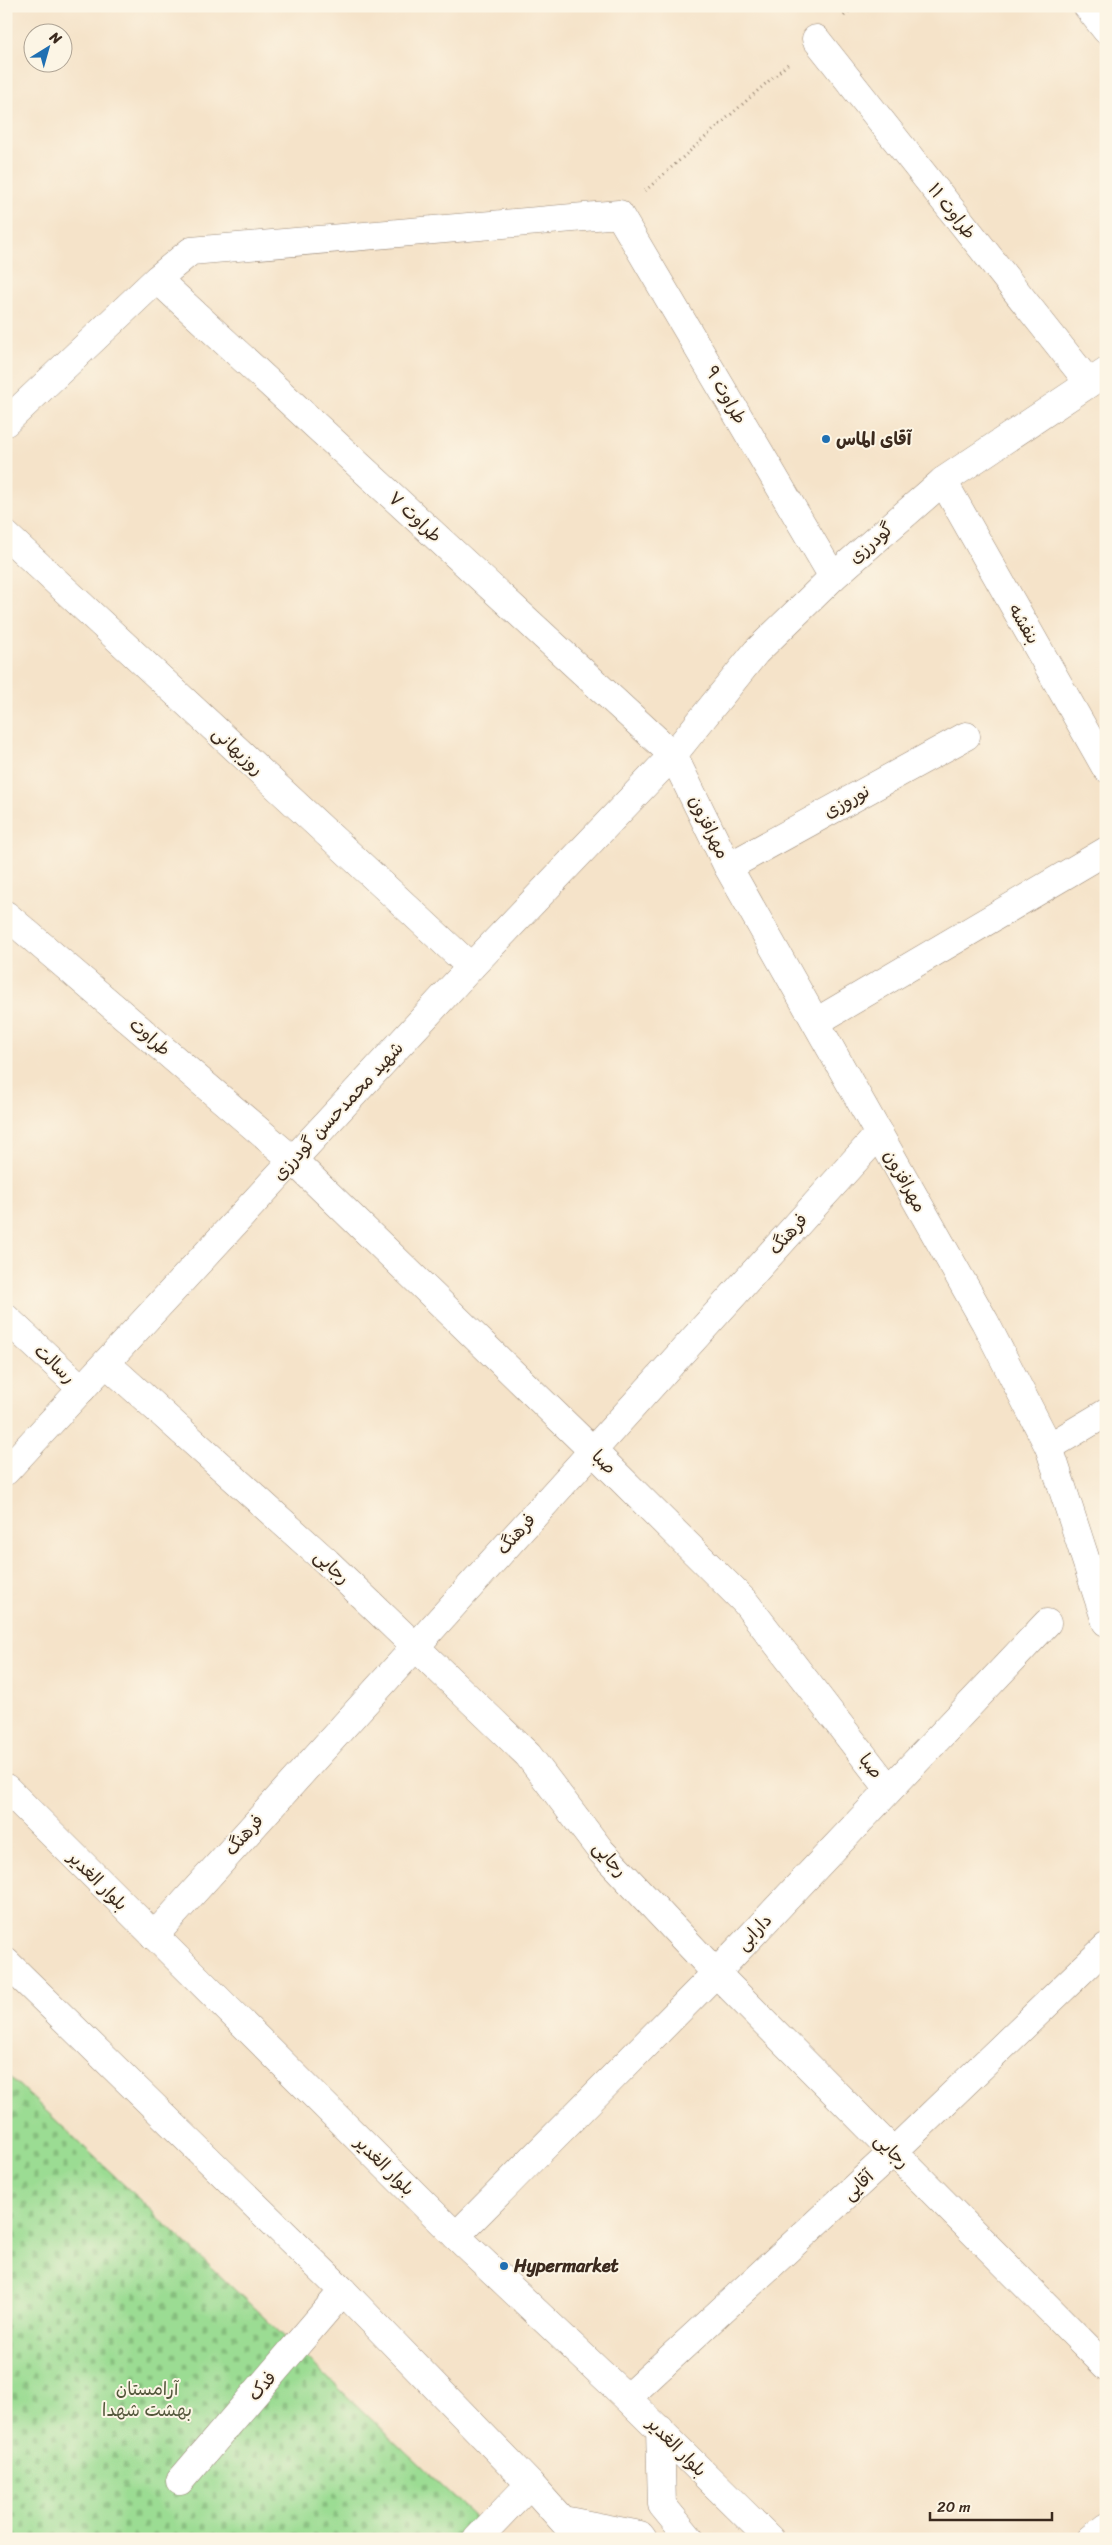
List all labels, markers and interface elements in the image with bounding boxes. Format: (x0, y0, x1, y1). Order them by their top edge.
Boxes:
north arrow (22, 22, 72, 72)
text: N (43, 25, 67, 51)
street label: طراوت ۱۱ (919, 175, 985, 247)
street label: طراوت ۹ (696, 359, 756, 431)
place label: آقای الماس (836, 423, 913, 455)
marker: آقای الماس (820, 433, 832, 445)
street label: طراوت ۷ (380, 483, 450, 551)
street label: گودرزی (841, 514, 901, 572)
street label: بنفشه (999, 597, 1049, 651)
street label: روزبهانی (205, 718, 271, 784)
street label: نوروزی (817, 775, 877, 827)
street label: مهرافزون (680, 789, 738, 865)
street label: طراوت (122, 1009, 178, 1065)
street label: شهید محمدحسن گودرزی (264, 1034, 412, 1188)
street label: مهرافزون (875, 1143, 935, 1219)
street label: فرهنگ (760, 1206, 816, 1262)
street label: رسالت (26, 1336, 84, 1392)
street label: صبا (584, 1442, 624, 1482)
street label: فرهنگ (488, 1506, 544, 1562)
street label: رجایی (306, 1541, 358, 1593)
street label: صبا (850, 1746, 892, 1786)
street label: فرهنگ (216, 1807, 272, 1863)
street label: رجایی (584, 1833, 636, 1885)
street label: بلوار الغدیر (59, 1842, 136, 1919)
street label: دارابی (728, 1906, 780, 1958)
street label: رجایی (866, 2125, 918, 2177)
street label: بلوار الغدیر (346, 2127, 423, 2204)
street label: آقایی (834, 2160, 883, 2208)
place label: Hypermarket (513, 2250, 619, 2282)
marker: Hypermarket (498, 2260, 510, 2272)
street label: فدک (239, 2363, 285, 2409)
park label: آرامستان بهشت شهدا (102, 2373, 192, 2426)
street label: بلوار الغدیر (638, 2408, 715, 2485)
scale bar (930, 2490, 1052, 2522)
text: 20 m (937, 2494, 971, 2520)

